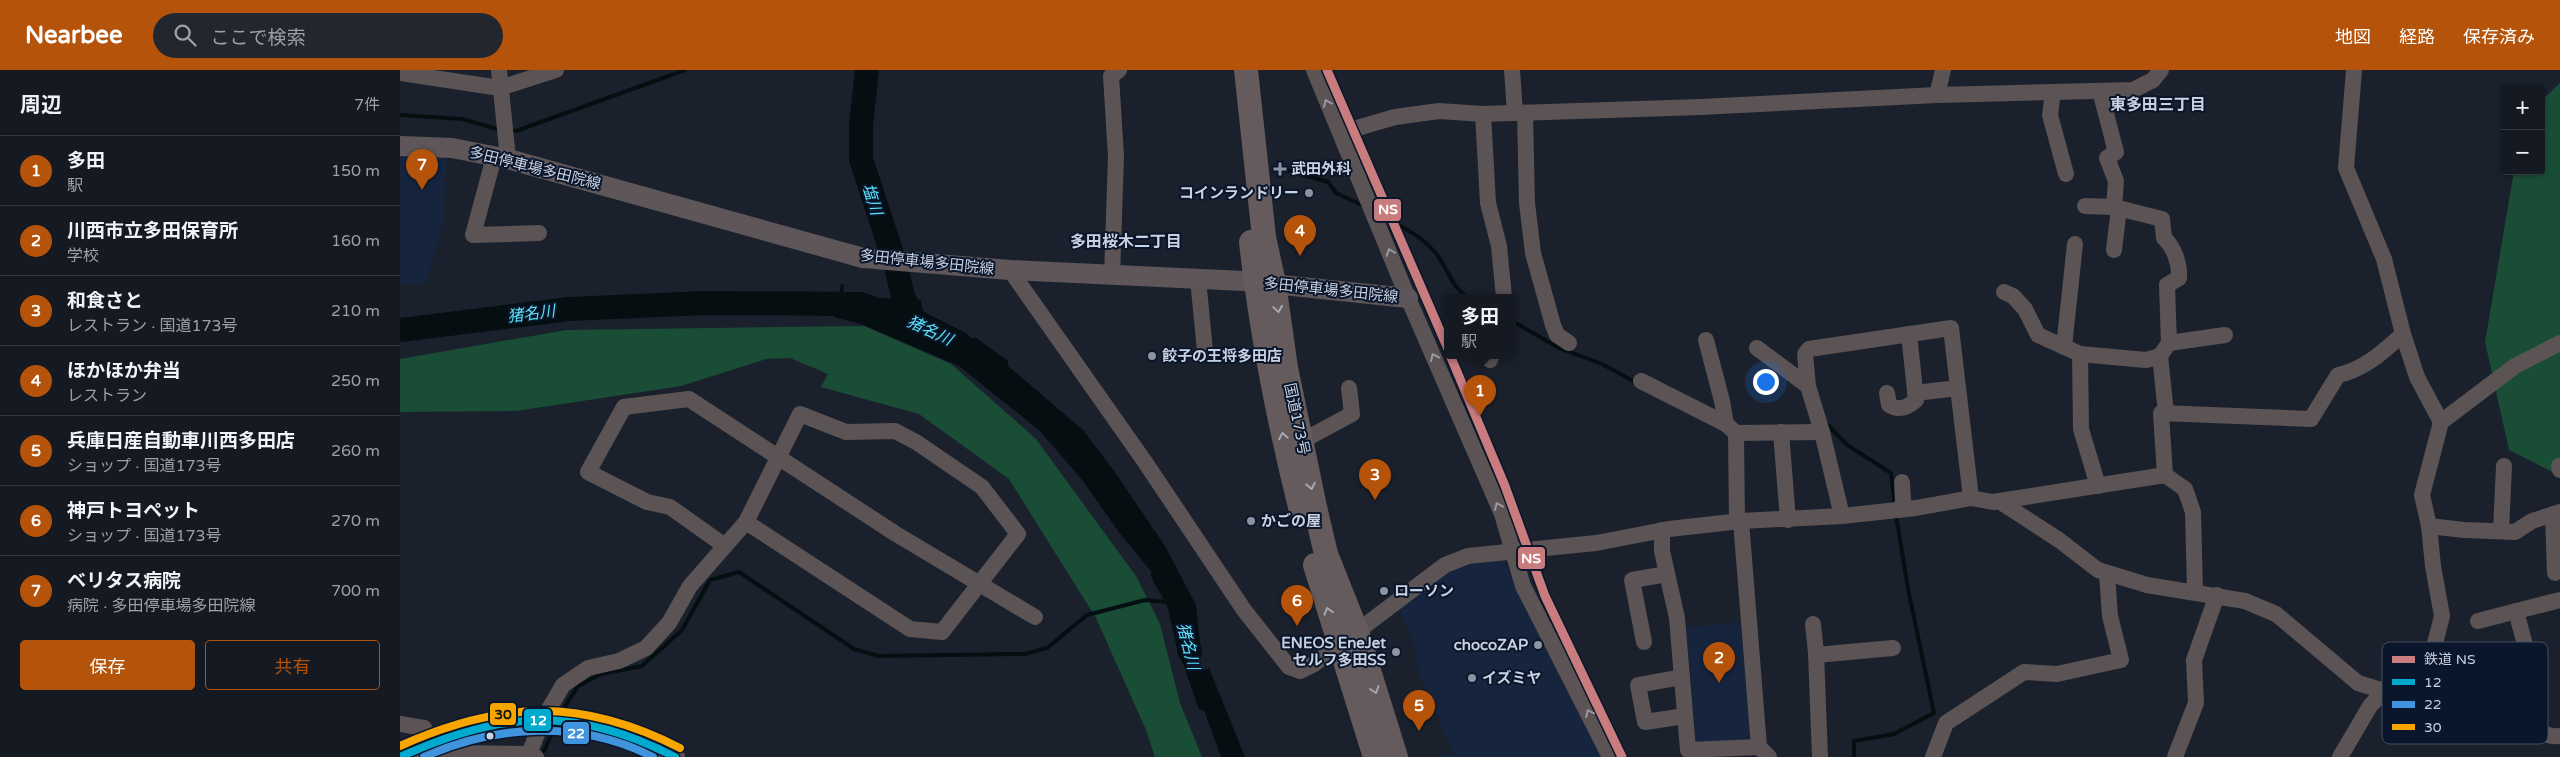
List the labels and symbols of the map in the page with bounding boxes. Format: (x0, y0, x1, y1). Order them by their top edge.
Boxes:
district label: 東多田三丁目 (2110, 95, 2206, 115)
one-way arrow (1322, 99, 1333, 108)
street label: 多田停車場多田院線 (467, 143, 603, 193)
pin: 7 (406, 149, 438, 190)
place label: 武田外科 (1291, 160, 1351, 178)
marker: 武田外科 (1273, 162, 1287, 176)
water label: 塩川 (858, 181, 887, 219)
place label: コインランドリー (1179, 184, 1299, 202)
marker: コインランドリー (1303, 187, 1315, 199)
line badge: NS (1373, 198, 1402, 222)
text: NS (1378, 201, 1398, 218)
pin: 4 (1284, 215, 1316, 256)
district label: 多田桜木二丁目 (1070, 232, 1182, 252)
street label: 多田停車場多田院線 (859, 246, 995, 278)
one-way arrow (1386, 249, 1396, 257)
street label: 多田停車場多田院線 (1263, 274, 1399, 306)
water label: 猪名川 (506, 301, 558, 327)
one-way arrow (1272, 305, 1282, 313)
water label: 猪名川 (904, 312, 957, 351)
place label: 餃子の王将多田店 (1162, 347, 1282, 365)
marker: 餃子の王将多田店 (1146, 350, 1158, 362)
one-way arrow (1429, 353, 1440, 362)
your location (1753, 369, 1779, 395)
pin: 1 (1464, 375, 1496, 416)
street label: 国道173号 (1281, 381, 1313, 457)
one-way arrow (1278, 432, 1288, 441)
pin: 3 (1359, 459, 1391, 500)
one-way arrow (1305, 481, 1316, 490)
one-way arrow (1494, 502, 1505, 511)
place label: かごの屋 (1261, 512, 1321, 530)
marker: かごの屋 (1245, 515, 1257, 527)
line badge: NS (1517, 546, 1546, 570)
text: NS (1521, 550, 1541, 567)
place label: ローソン (1394, 582, 1454, 600)
pin: 6 (1281, 585, 1313, 626)
marker: ローソン (1378, 585, 1390, 597)
one-way arrow (1324, 607, 1334, 615)
water label: 猪名川 (1173, 621, 1204, 674)
place label: ENEOS EneJet セルフ多田SS (1281, 634, 1386, 669)
place label: chocoZAP (1454, 636, 1528, 654)
marker: chocoZAP (1532, 639, 1544, 651)
pin: 2 (1703, 642, 1735, 683)
legend (2382, 642, 2548, 744)
marker: ENEOS EneJet セルフ多田SS (1390, 646, 1402, 658)
text: 鉄道 NS (2424, 651, 2476, 668)
place label: イズミヤ (1482, 669, 1542, 687)
marker: イズミヤ (1466, 672, 1478, 684)
text: 12 (2424, 674, 2442, 691)
one-way arrow (1370, 686, 1380, 694)
pin: 5 (1403, 690, 1435, 731)
text: 22 (2424, 696, 2442, 713)
line badge: 30 (489, 702, 517, 726)
text: 30 (494, 706, 512, 723)
line badge: 12 (523, 708, 552, 732)
one-way arrow (1585, 709, 1595, 718)
text: 12 (529, 712, 547, 729)
text: 30 (2424, 719, 2442, 736)
line badge: 22 (562, 721, 590, 745)
text: 22 (567, 725, 585, 742)
unlabelled marker (485, 731, 495, 741)

